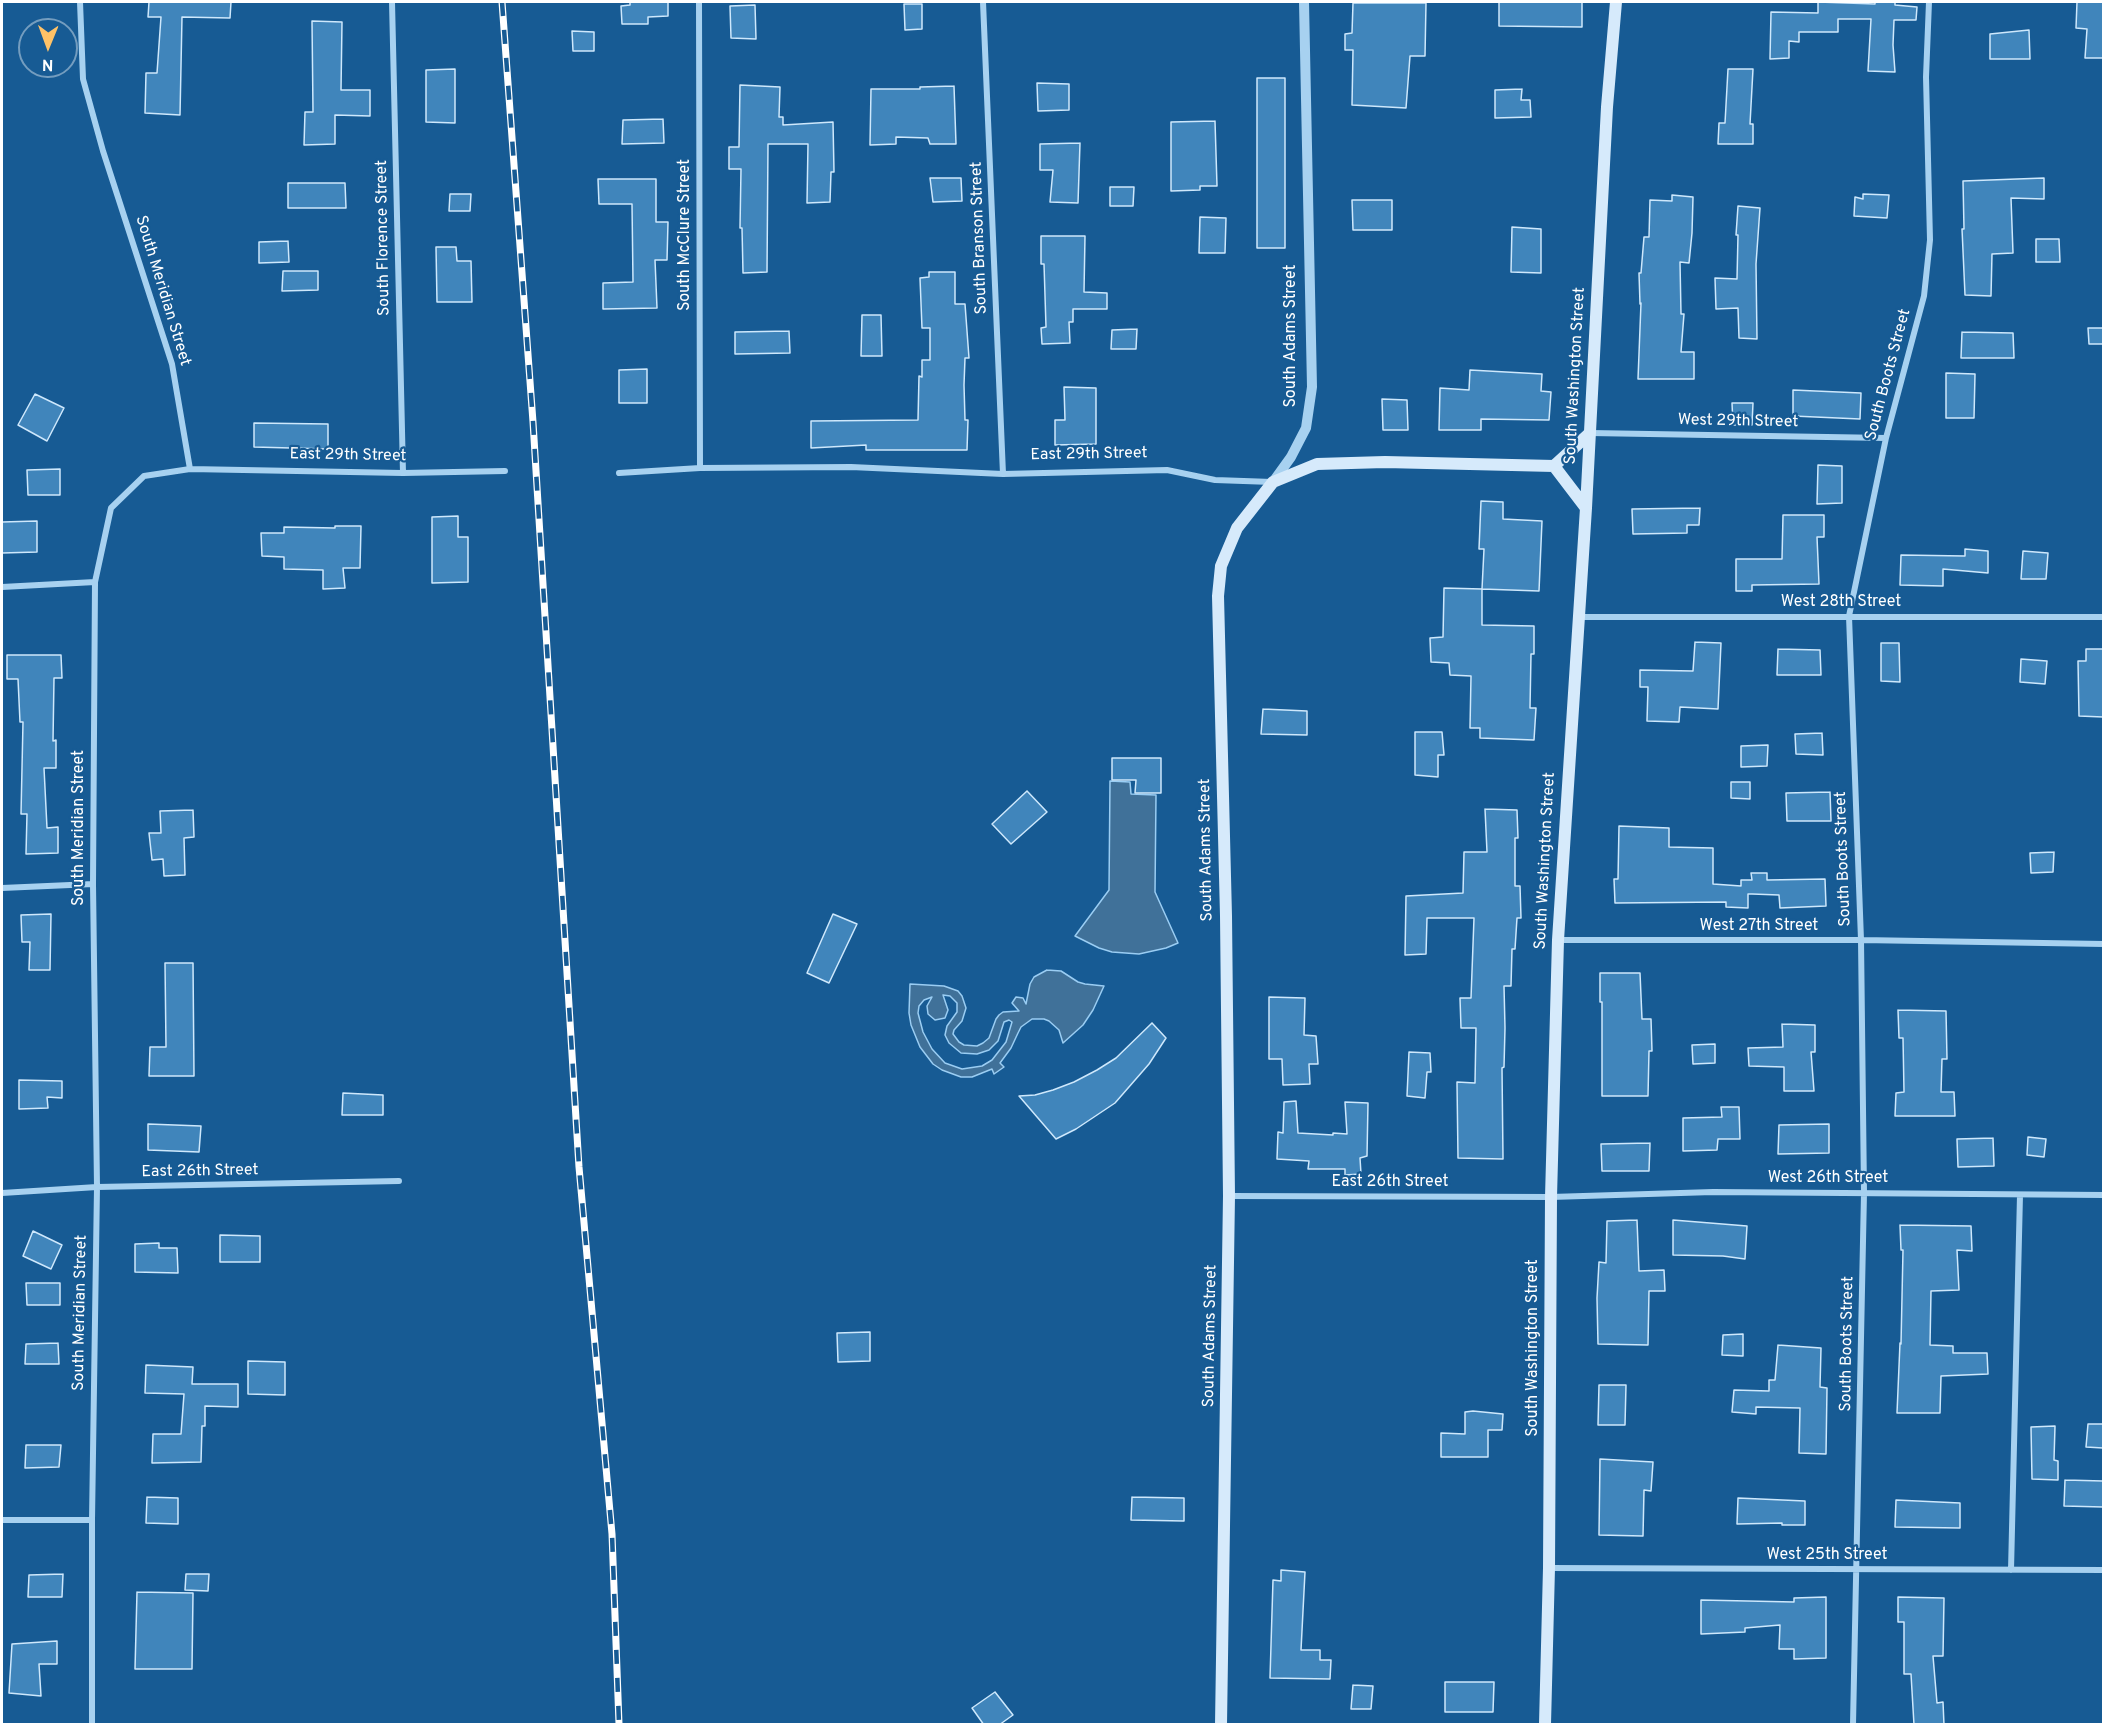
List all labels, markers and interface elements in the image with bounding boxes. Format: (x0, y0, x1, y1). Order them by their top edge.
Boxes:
north arrow (18, 18, 78, 78)
text: N (42, 54, 54, 74)
street label: South McClure Street (676, 159, 696, 311)
street label: South Florence Street (373, 160, 395, 316)
street label: South Branson Street (968, 161, 992, 315)
street label: South Meridian Street (130, 214, 194, 368)
street label: South Adams Street (1282, 265, 1302, 407)
street label: South Washington Street (1562, 287, 1590, 465)
street label: South Boots Street (1862, 307, 1916, 443)
street label: West 29th Street (1678, 411, 1798, 433)
street label: East 29th Street (1030, 444, 1148, 466)
street label: East 29th Street (289, 445, 407, 467)
street label: West 28th Street (1781, 593, 1901, 613)
street label: South Meridian Street (70, 750, 90, 906)
street label: South Washington Street (1532, 772, 1560, 950)
street label: South Adams Street (1196, 778, 1218, 922)
street label: South Boots Street (1832, 791, 1856, 927)
street label: West 27th Street (1700, 917, 1818, 937)
street label: East 26th Street (141, 1161, 259, 1183)
street label: West 26th Street (1768, 1169, 1888, 1189)
street label: East 26th Street (1332, 1173, 1448, 1193)
street label: South Meridian Street (70, 1235, 92, 1391)
street label: South Washington Street (1524, 1259, 1544, 1437)
street label: South Adams Street (1200, 1264, 1222, 1408)
street label: South Boots Street (1837, 1276, 1859, 1412)
street label: West 25th Street (1767, 1546, 1887, 1566)

